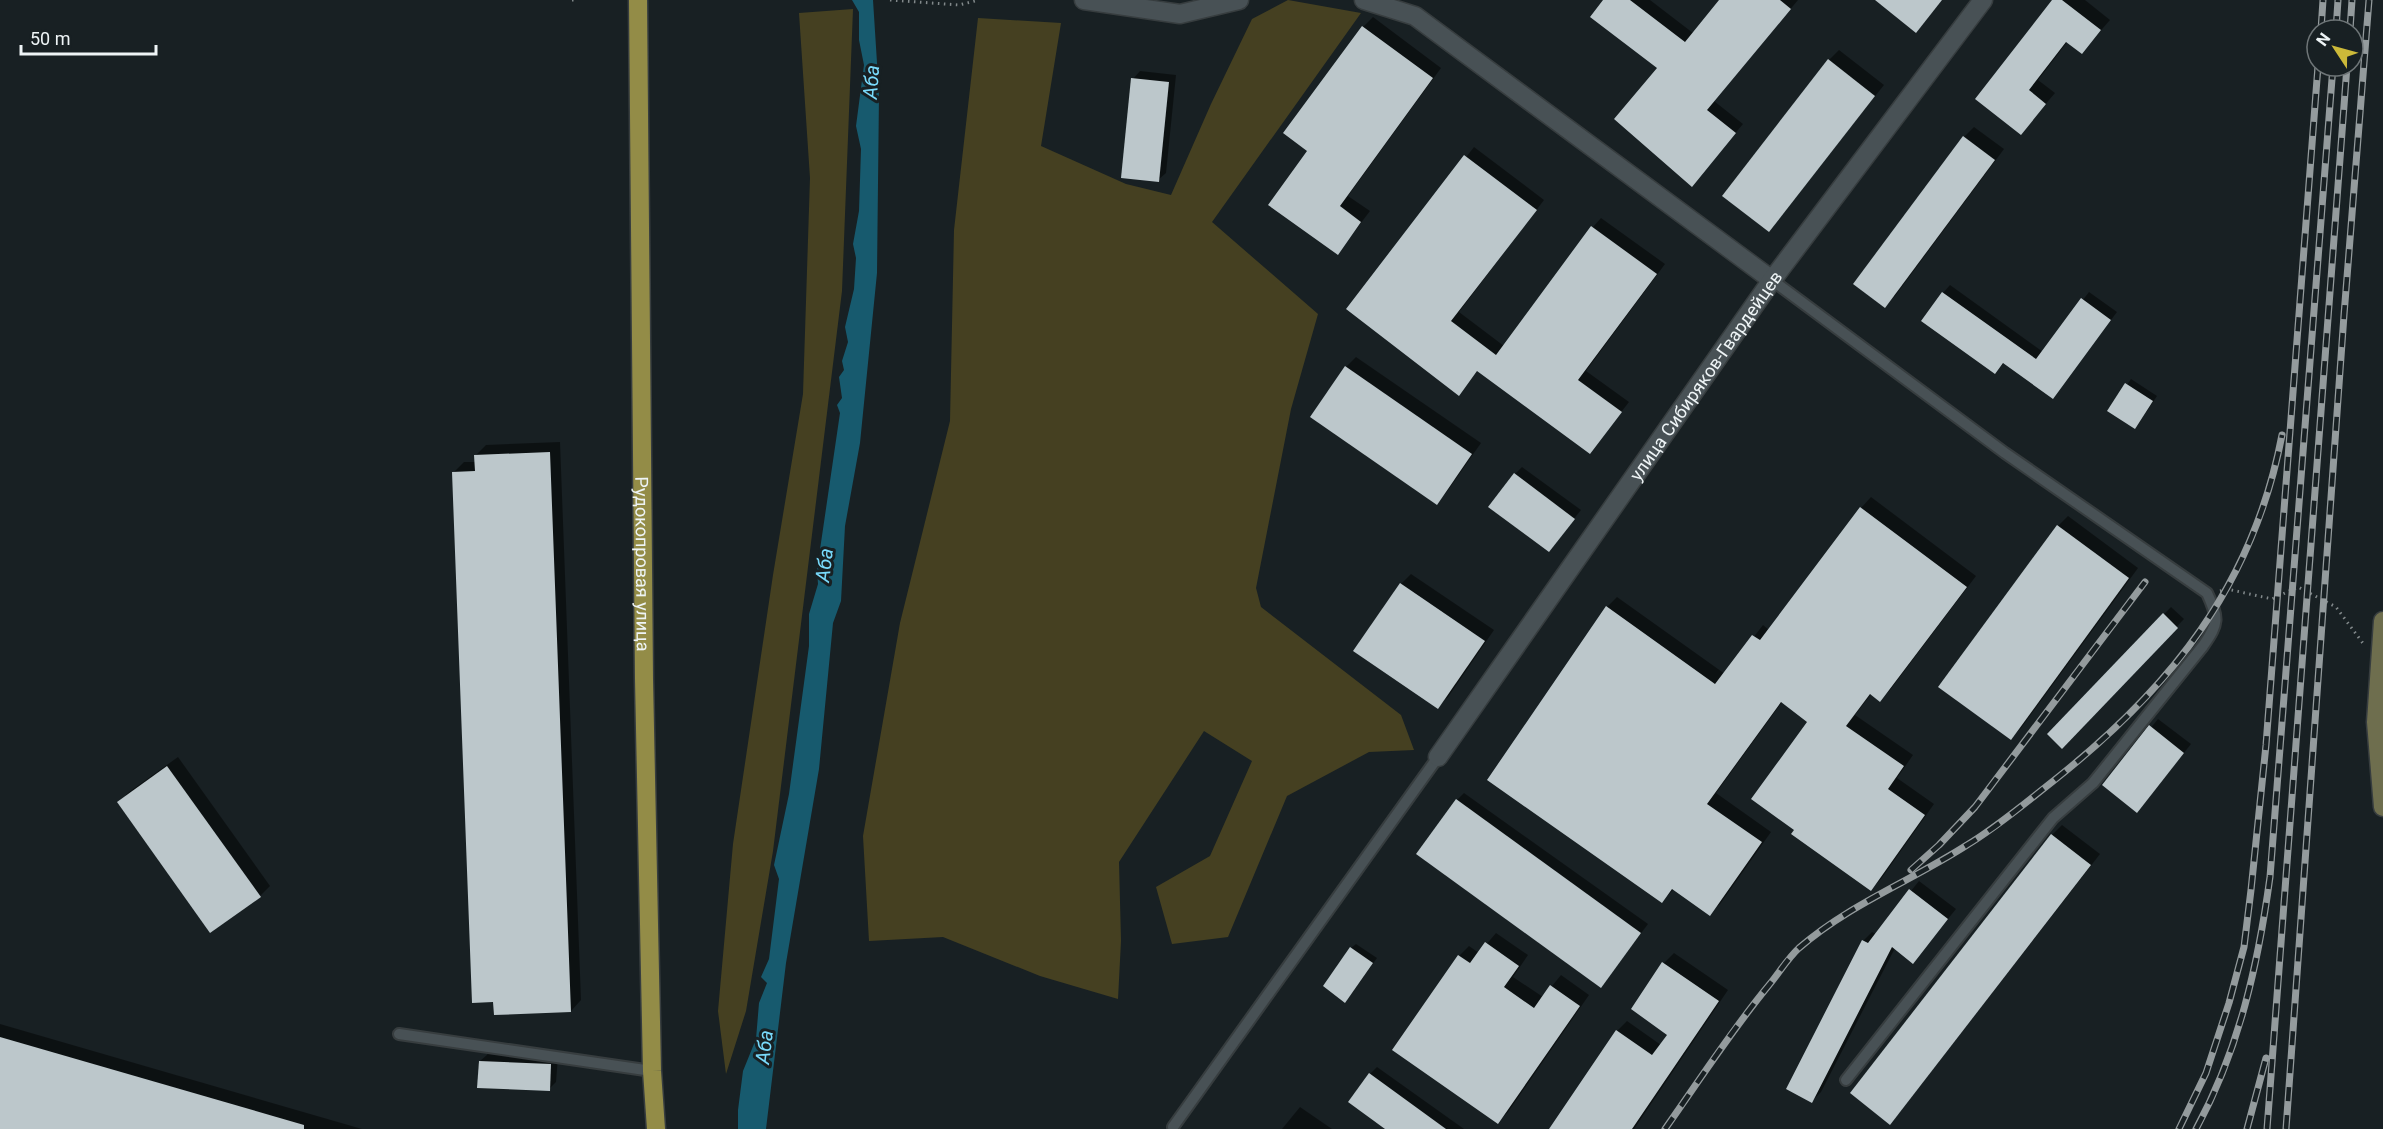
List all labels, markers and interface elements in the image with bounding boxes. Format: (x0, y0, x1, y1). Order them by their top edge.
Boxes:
scale bar (21, 18, 156, 56)
north arrow (2305, 18, 2365, 78)
text: 50 m (30, 28, 70, 49)
text: N (2312, 29, 2334, 50)
water label: Аба (858, 64, 884, 101)
street label: улица Сибиряков-Гвардейцев (1625, 266, 1786, 484)
street label: Рудокопровая улица (632, 476, 654, 652)
water label: Аба (810, 547, 838, 584)
water label: Аба (750, 1029, 778, 1066)

